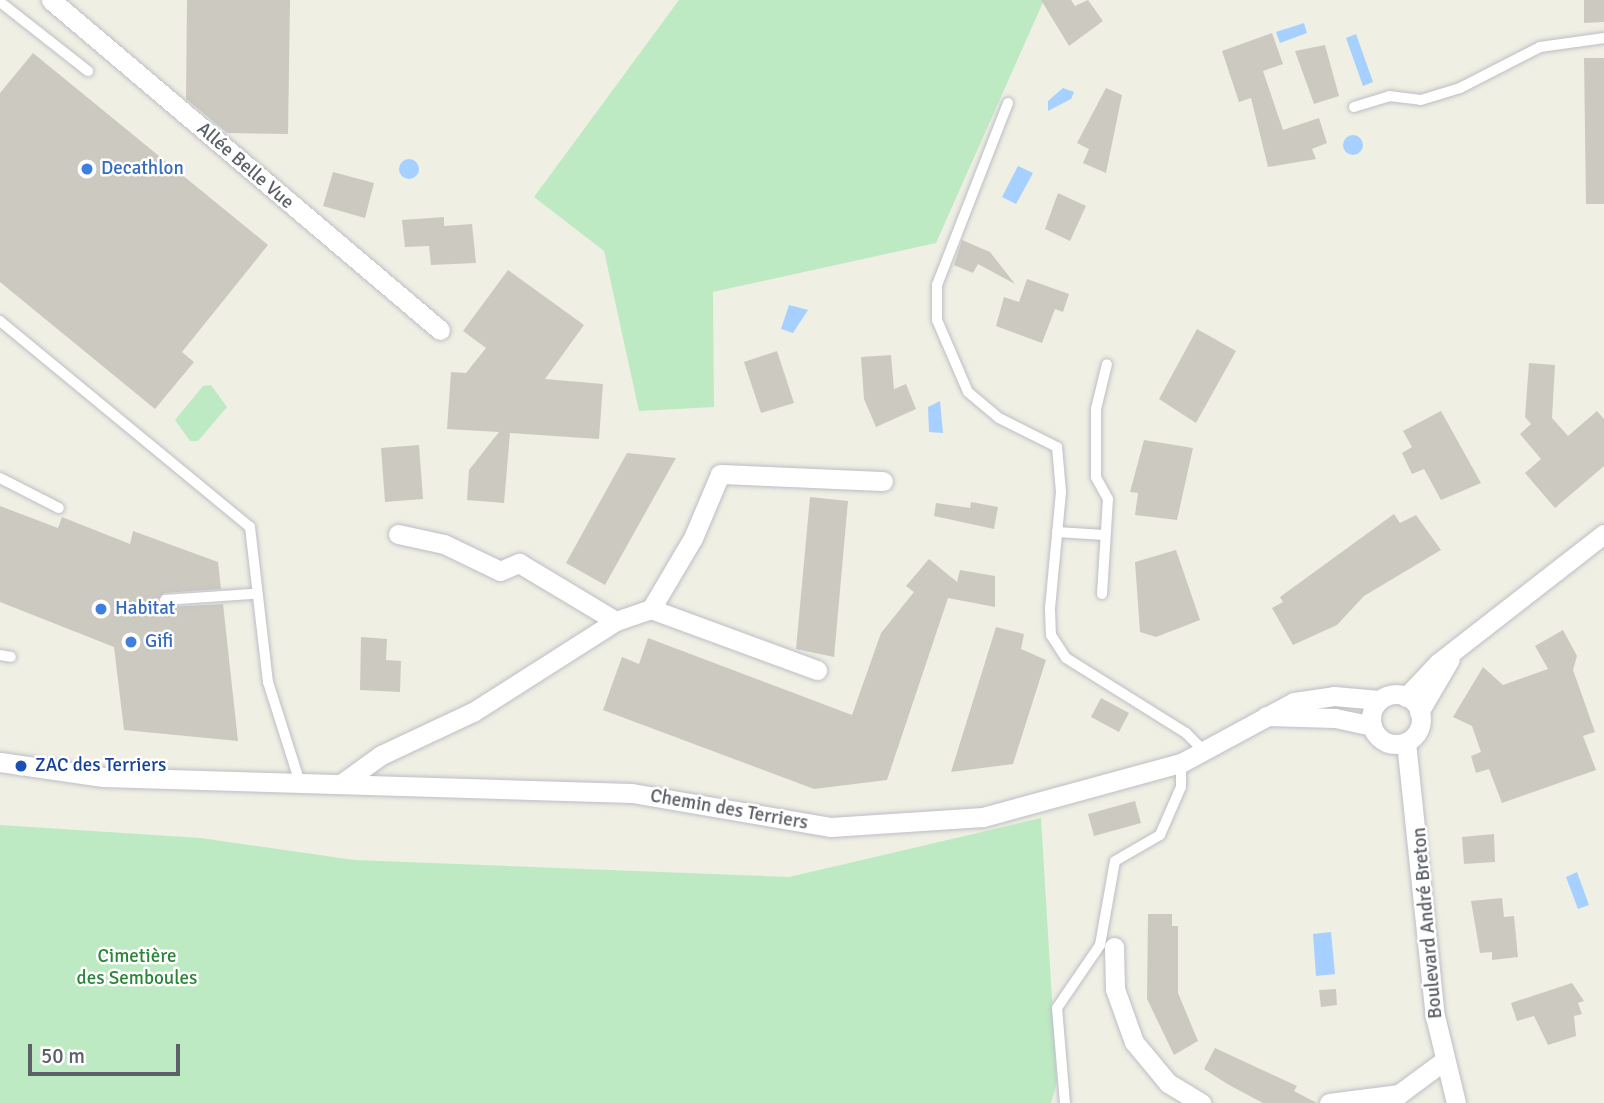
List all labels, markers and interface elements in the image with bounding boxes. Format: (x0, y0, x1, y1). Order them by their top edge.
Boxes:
street label: Allée Belle Vue (192, 118, 298, 214)
place label: Decathlon (101, 158, 184, 180)
marker: Decathlon (79, 161, 95, 177)
place label: Habitat (115, 598, 175, 620)
marker: Habitat (93, 601, 109, 617)
place label: Gifi (145, 631, 173, 653)
marker: Gifi (123, 634, 139, 650)
place label: ZAC des Terriers (35, 755, 166, 777)
marker: ZAC des Terriers (13, 758, 29, 774)
street label: Chemin des Terriers (648, 785, 810, 835)
street label: Boulevard André Breton (1408, 826, 1448, 1020)
park label: Cimetière des Semboules (77, 946, 197, 990)
scale bar (32, 1030, 184, 1074)
text: 50 m (41, 1043, 85, 1069)

